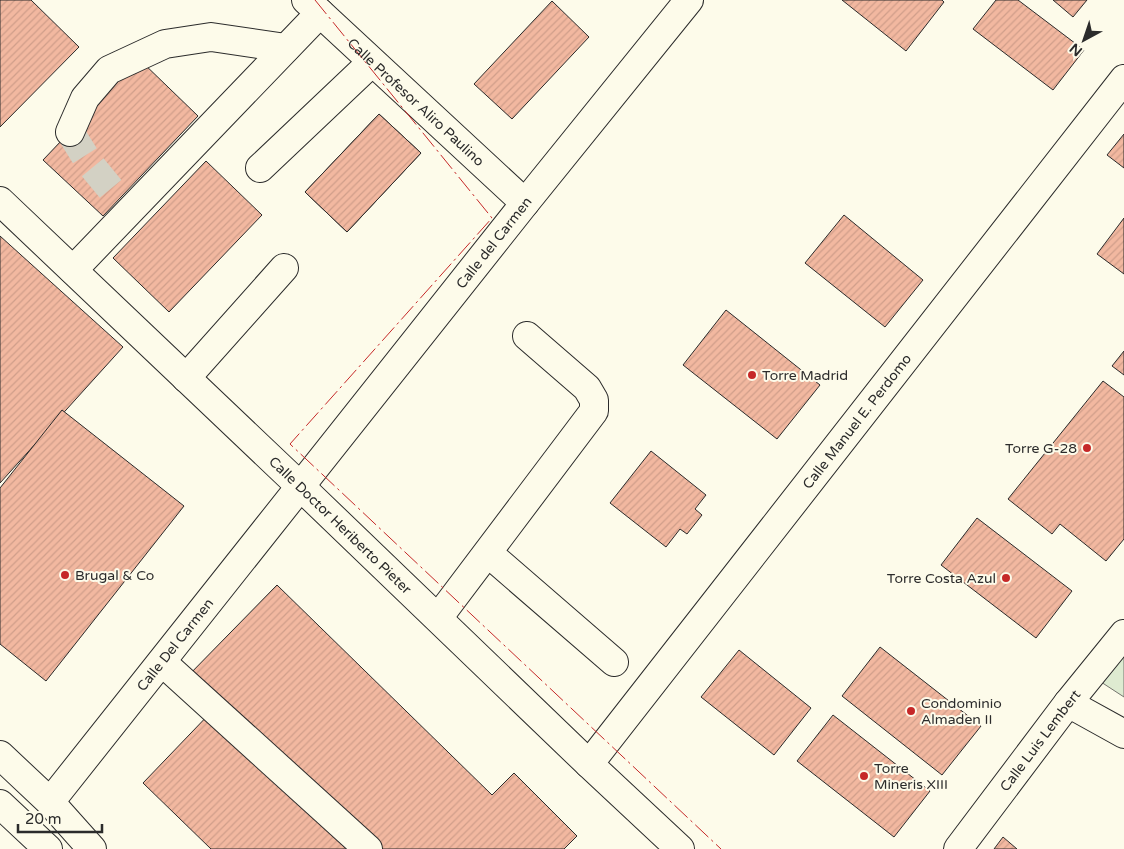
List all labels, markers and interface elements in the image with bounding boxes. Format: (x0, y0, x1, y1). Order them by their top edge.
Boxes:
north arrow (1059, 15, 1109, 65)
street label: Calle Profesor Aliro Paulino (344, 35, 488, 170)
text: N (1066, 39, 1086, 60)
street label: Calle del Carmen (452, 194, 536, 292)
street label: Calle Manuel E. Perdomo (799, 350, 915, 493)
place label: Torre Madrid (762, 367, 848, 384)
marker: Torre Madrid (746, 369, 758, 381)
place label: Torre G-28 (1005, 440, 1077, 457)
marker: Torre G-28 (1081, 442, 1093, 454)
street label: Calle Doctor Heriberto Pieter (265, 453, 415, 598)
place label: Brugal & Co (75, 567, 154, 584)
marker: Brugal & Co (59, 569, 71, 581)
place label: Torre Costa Azul (887, 570, 996, 587)
marker: Torre Costa Azul (1000, 572, 1012, 584)
street label: Calle Del Carmen (133, 595, 217, 695)
street label: Calle Luis Lembert (996, 686, 1085, 795)
place label: Condominio Almaden II (921, 695, 1002, 728)
marker: Condominio Almaden II (905, 705, 917, 717)
place label: Torre Mineris XIII (874, 760, 948, 793)
marker: Torre Mineris XIII (858, 770, 870, 782)
scale bar (18, 802, 101, 834)
text: 20 m (25, 810, 62, 828)

